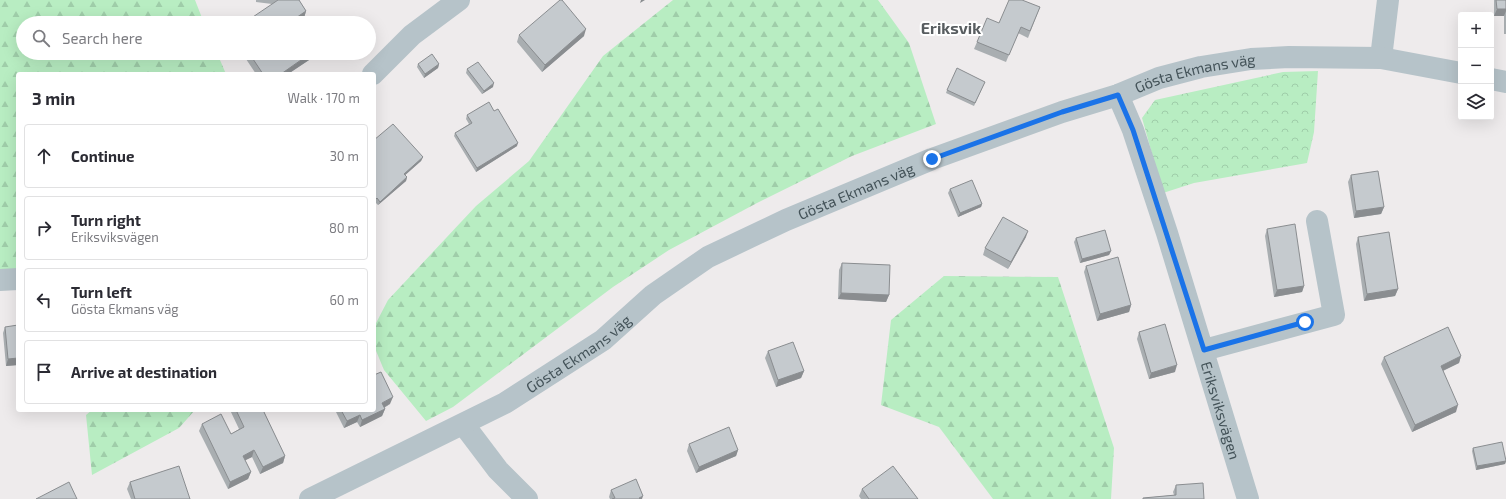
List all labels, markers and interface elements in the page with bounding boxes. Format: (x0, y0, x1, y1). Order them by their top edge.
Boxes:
map controls (1458, 12, 1494, 120)
button: + (1458, 12, 1494, 48)
search box (16, 16, 376, 60)
district label: Eriksvik (921, 18, 981, 37)
icon: search (30, 27, 52, 49)
text: Search here (62, 29, 143, 47)
button: − (1458, 48, 1494, 84)
street label: Gösta Ekmans väg (1132, 50, 1256, 96)
button: layers (1458, 84, 1494, 120)
text: 3 min (32, 88, 75, 108)
text: Walk · 170 m (288, 90, 360, 106)
icon: ahead (33, 145, 55, 167)
text: Continue (71, 147, 134, 165)
text: 30 m (330, 148, 359, 164)
route end (923, 150, 941, 168)
street label: Gösta Ekmans väg (795, 158, 917, 223)
text: Turn right (71, 211, 141, 229)
icon: right (33, 217, 55, 239)
text: 80 m (329, 220, 359, 236)
text: Eriksviksvägen (71, 229, 159, 245)
text: Turn left (71, 283, 132, 301)
icon: left (33, 289, 55, 311)
text: 60 m (329, 292, 359, 308)
text: Gösta Ekmans väg (71, 301, 179, 317)
street label: Gösta Ekmans väg (522, 310, 635, 396)
route start (1296, 313, 1314, 331)
street label: Eriksviksvägen (1198, 359, 1244, 462)
icon: arrive (33, 361, 55, 383)
text: Arrive at destination (71, 363, 217, 381)

